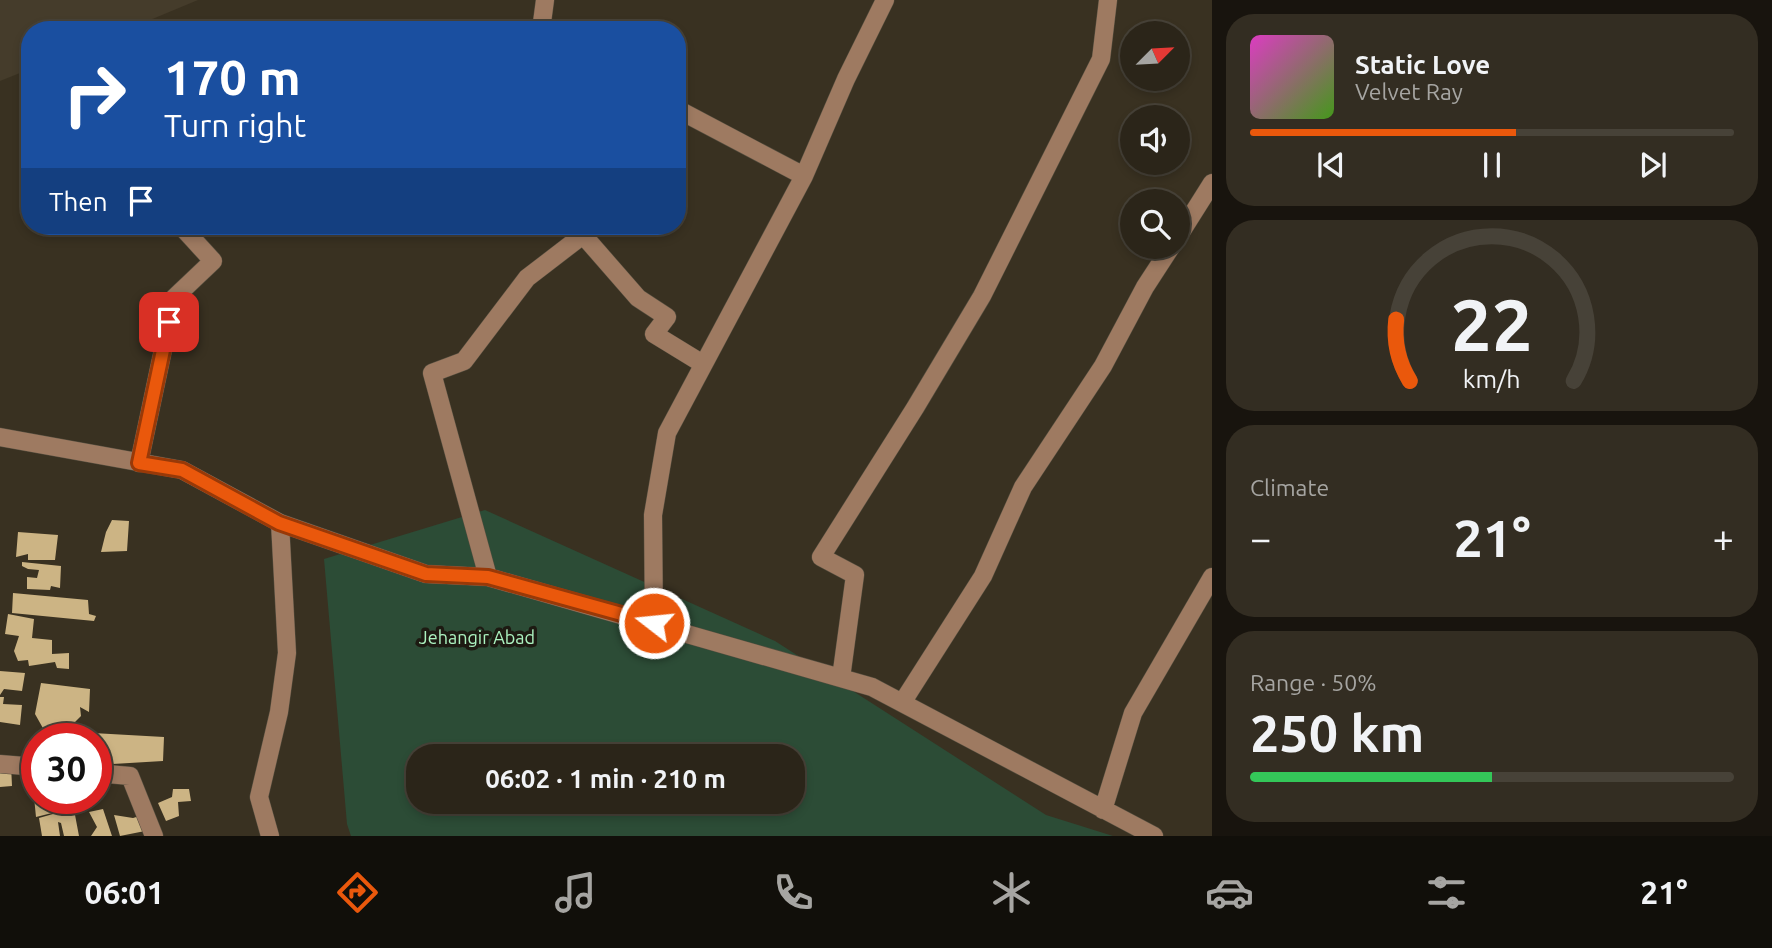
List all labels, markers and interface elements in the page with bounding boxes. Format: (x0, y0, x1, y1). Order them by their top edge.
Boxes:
north arrow (1120, 21, 1190, 91)
map controls (1120, 21, 1190, 259)
icon: right (49, 49, 140, 140)
text: 170 m (164, 49, 301, 104)
text: Static Love (1355, 50, 1490, 79)
text: Velvet Ray (1355, 79, 1463, 104)
button: sound (1120, 105, 1190, 175)
text: Turn right (164, 107, 306, 143)
icon: previous (1312, 146, 1350, 184)
icon: pause (1473, 146, 1511, 184)
icon: next (1634, 146, 1672, 184)
icon: arrive (122, 182, 160, 220)
text: Then (49, 187, 108, 216)
button: search (1120, 189, 1190, 259)
text: 22 (1451, 284, 1533, 366)
pin (139, 292, 199, 352)
icon: arrive (150, 303, 188, 341)
text: km/h (1463, 365, 1521, 393)
text: Climate (1250, 475, 1329, 500)
text: 21° (1453, 509, 1531, 567)
text: − (1250, 517, 1271, 559)
text: + (1713, 517, 1734, 559)
position arrow (617, 586, 691, 660)
park label: Jehangir Abad (419, 627, 535, 647)
text: Range · 50% (1250, 670, 1377, 695)
text: 250 km (1250, 704, 1424, 762)
speed limit sign: 30 (21, 723, 112, 814)
text: 06:02 · 1 min · 210 m (485, 764, 726, 793)
icon: directions (333, 868, 382, 917)
icon: music (551, 868, 600, 917)
icon: phone (769, 868, 818, 917)
icon: climate (987, 868, 1036, 917)
icon: car (1205, 868, 1254, 917)
icon: filters (1422, 868, 1471, 917)
text: 06:01 (84, 874, 164, 910)
text: 21° (1640, 874, 1688, 910)

